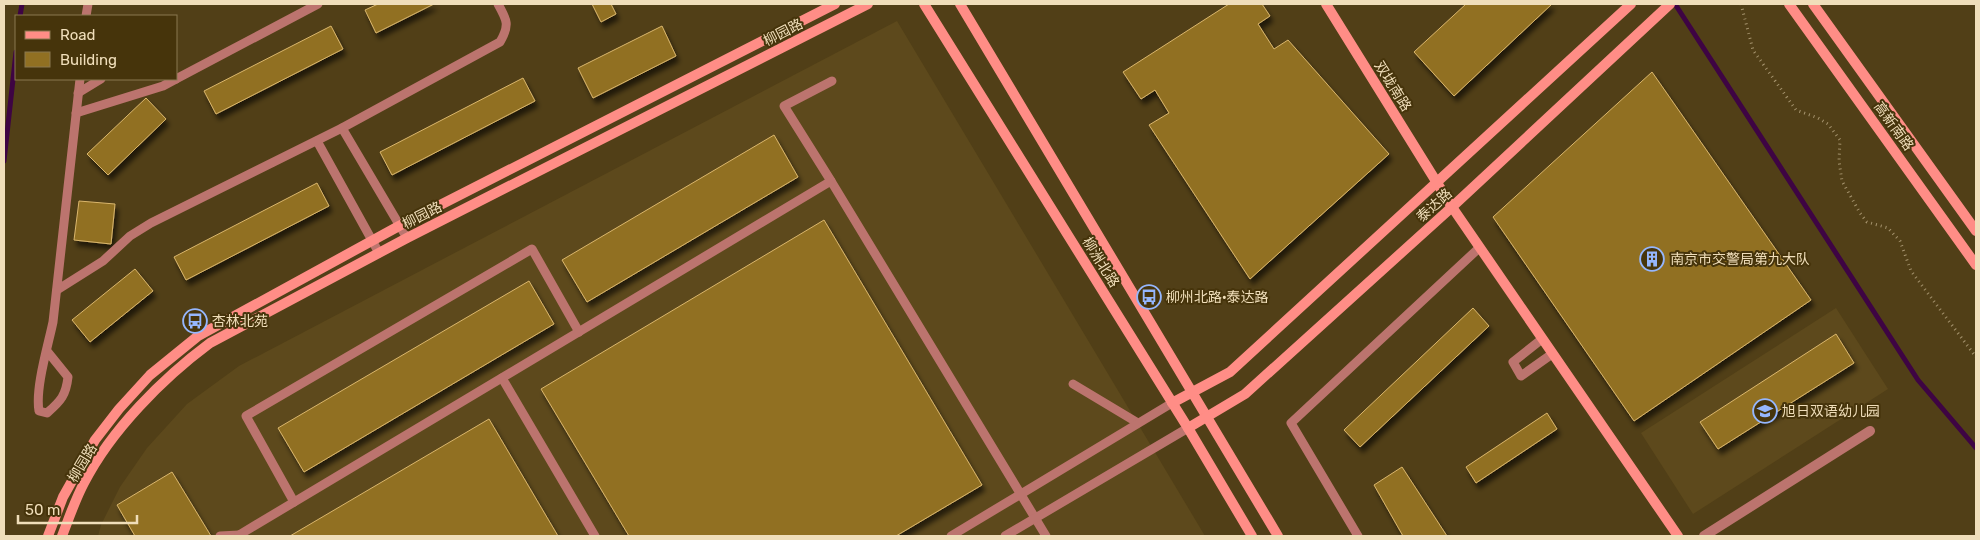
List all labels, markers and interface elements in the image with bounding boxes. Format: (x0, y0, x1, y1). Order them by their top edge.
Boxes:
legend (15, 15, 178, 80)
street label: 柳园路 (761, 15, 806, 50)
text: Road (60, 26, 96, 44)
text: Building (60, 51, 117, 69)
street label: 双垅南路 (1371, 58, 1415, 115)
street label: 高新南路 (1870, 99, 1917, 154)
street label: 泰达路 (1413, 185, 1456, 226)
street label: 柳园路 (400, 198, 445, 233)
street label: 柳洲北路 (1079, 234, 1123, 291)
building icon: 南京市交警局第九大队 (1639, 246, 1665, 272)
place label: 南京市交警局第九大队 (1670, 251, 1810, 268)
bus stop icon: 柳州北路·泰达路 (1136, 284, 1162, 310)
place label: 柳州北路·泰达路 (1166, 289, 1269, 306)
bus stop icon: 杏林北苑 (182, 308, 208, 334)
place label: 杏林北苑 (212, 313, 268, 330)
school or university icon: 旭日双语幼儿园 (1752, 398, 1778, 424)
place label: 旭日双语幼儿园 (1782, 403, 1880, 420)
street label: 柳园路 (64, 441, 101, 486)
scale bar (18, 492, 136, 524)
text: 50 m (25, 501, 60, 519)

